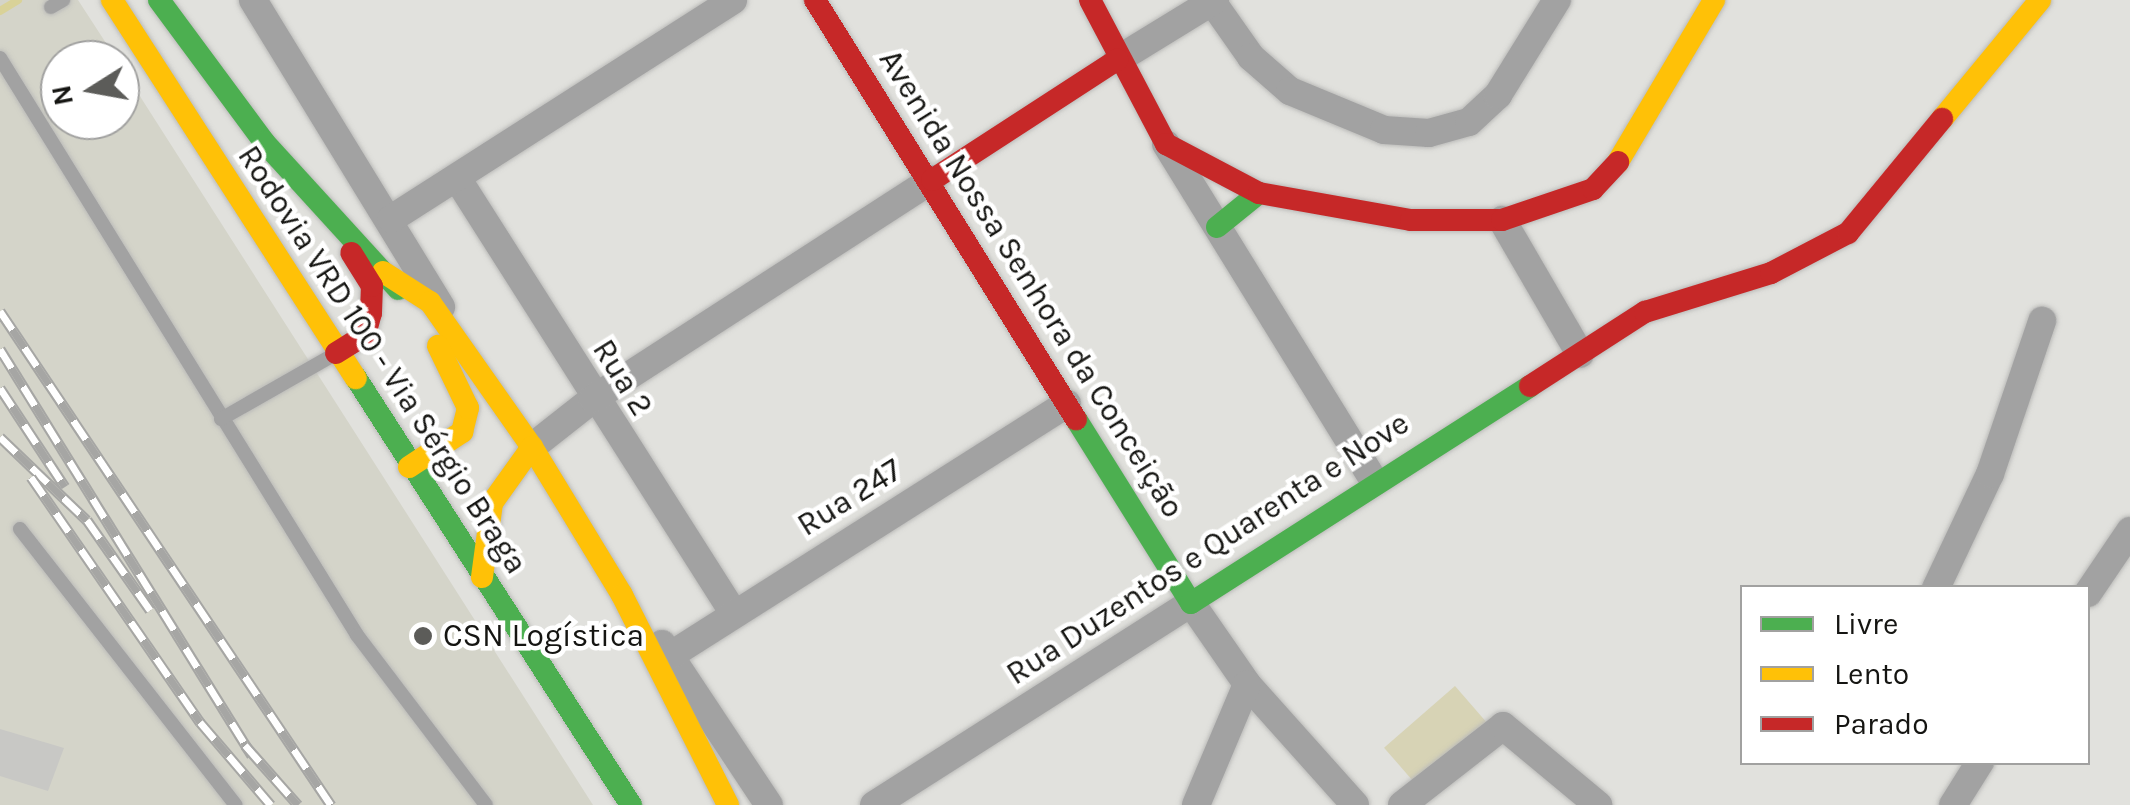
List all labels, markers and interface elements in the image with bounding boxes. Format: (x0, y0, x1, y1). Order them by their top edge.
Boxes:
north arrow (40, 40, 140, 140)
street label: Avenida Nossa Senhora da Conceição (870, 43, 1192, 525)
text: N (44, 82, 80, 108)
street label: Rodovia VRD 100 - Via Sérgio Braga (229, 139, 535, 581)
street label: Rua 2 (584, 333, 660, 423)
street label: Rua Duzentos e Quarenta e Nove (1000, 404, 1416, 694)
street label: Rua 247 (791, 451, 909, 545)
legend (1740, 585, 2090, 765)
text: Livre (1834, 606, 1898, 642)
place label: CSN Logística (443, 617, 644, 655)
marker: CSN Logística (412, 625, 434, 647)
text: Lento (1834, 656, 1909, 692)
text: Parado (1834, 706, 1929, 742)

